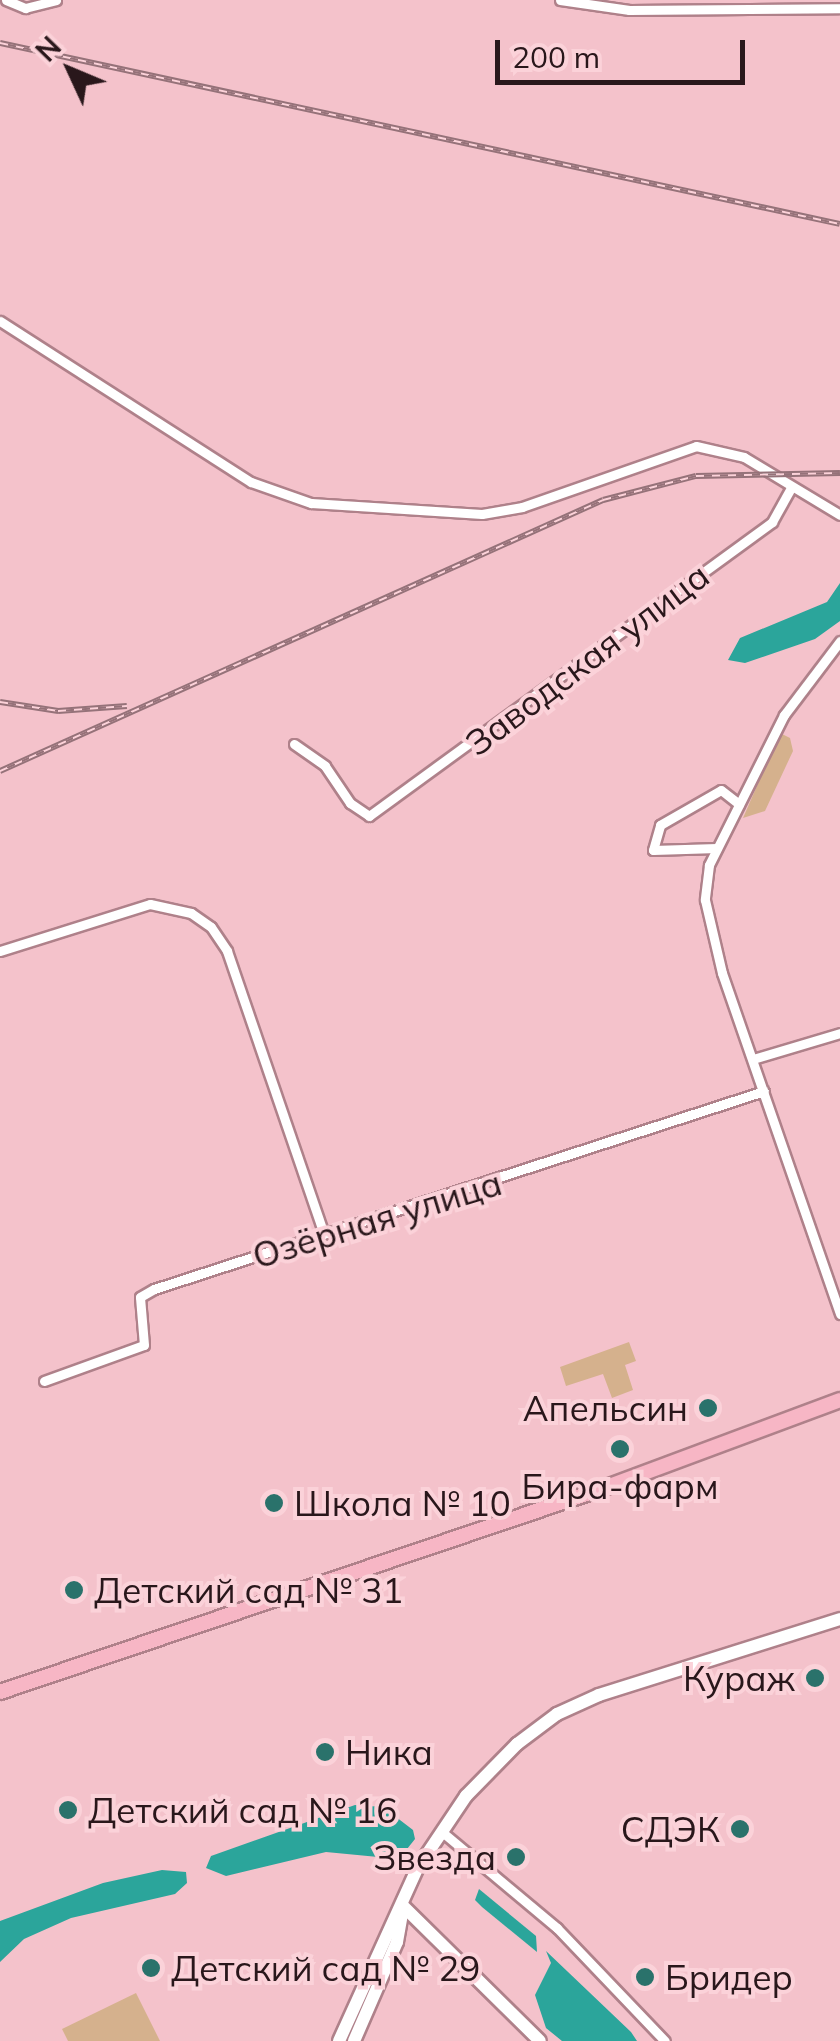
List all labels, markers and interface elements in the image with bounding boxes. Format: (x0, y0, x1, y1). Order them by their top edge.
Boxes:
north arrow (20, 20, 120, 120)
scale bar (500, 20, 750, 82)
text: N (28, 29, 68, 69)
text: 200 m (512, 38, 600, 76)
street label: Заводская улица (457, 554, 717, 764)
street label: Озёрная улица (247, 1161, 507, 1277)
place label: Апельсин (523, 1387, 688, 1429)
marker: Апельсин (697, 1397, 719, 1419)
marker: Бира-фарм (609, 1438, 631, 1460)
place label: Бира-фарм (521, 1465, 719, 1507)
place label: Школа № 10 (294, 1482, 511, 1524)
marker: Школа № 10 (263, 1492, 285, 1514)
place label: Детский сад № 31 (94, 1569, 403, 1611)
marker: Детский сад № 31 (63, 1579, 85, 1601)
place label: Кураж (683, 1657, 795, 1699)
marker: Кураж (804, 1667, 826, 1689)
place label: Ника (345, 1731, 433, 1773)
marker: Ника (314, 1741, 336, 1763)
place label: Детский сад № 16 (88, 1789, 397, 1831)
marker: Детский сад № 16 (57, 1799, 79, 1821)
place label: СДЭК (621, 1808, 720, 1850)
marker: СДЭК (729, 1818, 751, 1840)
place label: Звезда (373, 1836, 496, 1878)
marker: Звезда (505, 1846, 527, 1868)
place label: Детский сад № 29 (171, 1947, 480, 1989)
place label: Бридер (665, 1956, 793, 1998)
marker: Детский сад № 29 (140, 1957, 162, 1979)
marker: Бридер (634, 1966, 656, 1988)

